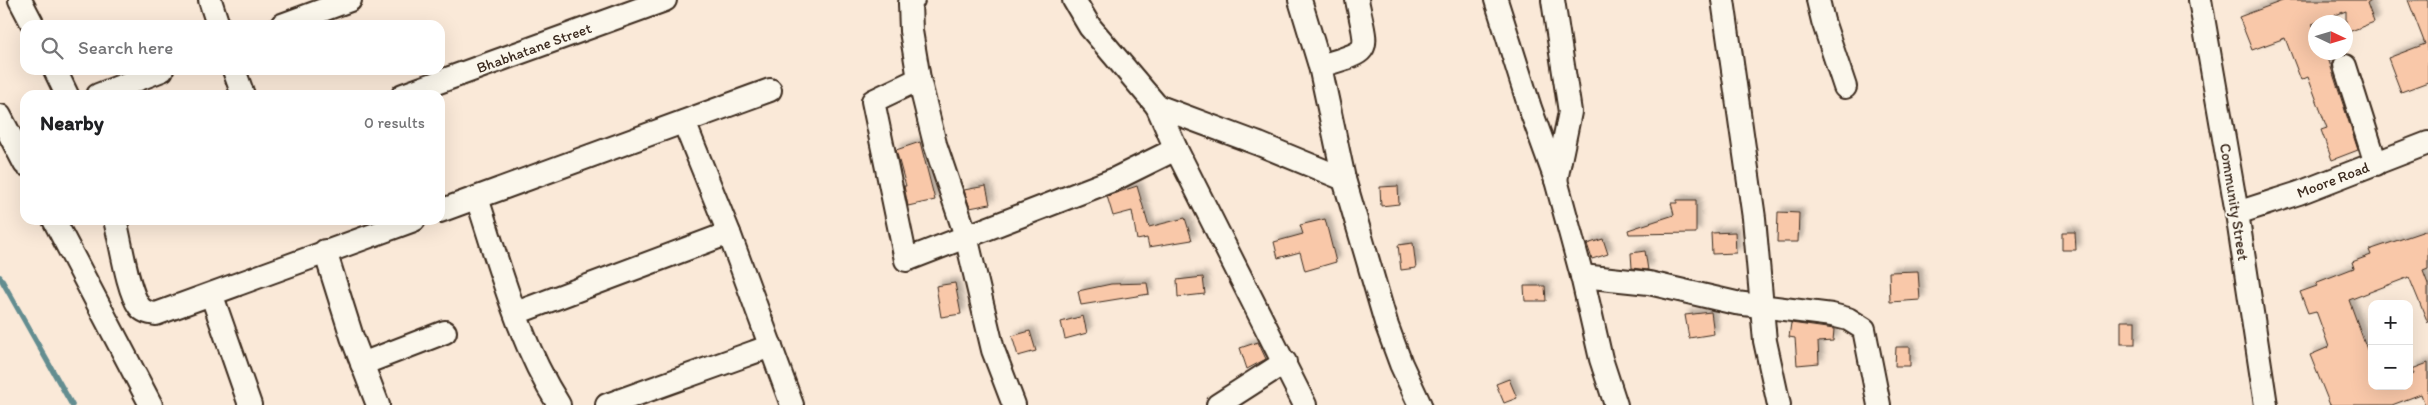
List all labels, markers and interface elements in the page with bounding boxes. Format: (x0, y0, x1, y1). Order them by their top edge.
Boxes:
north arrow (2308, 15, 2353, 60)
street label: Bhabhatane Street (474, 19, 594, 77)
search box (20, 20, 445, 75)
icon: search (38, 34, 66, 62)
text: Search here (78, 36, 173, 59)
text: Nearby (40, 110, 104, 135)
text: 0 results (364, 113, 425, 132)
street label: Community Street (2216, 142, 2252, 262)
street label: Moore Road (2294, 158, 2372, 202)
map controls (2368, 300, 2413, 390)
button: + (2368, 300, 2413, 345)
button: − (2368, 345, 2413, 390)

